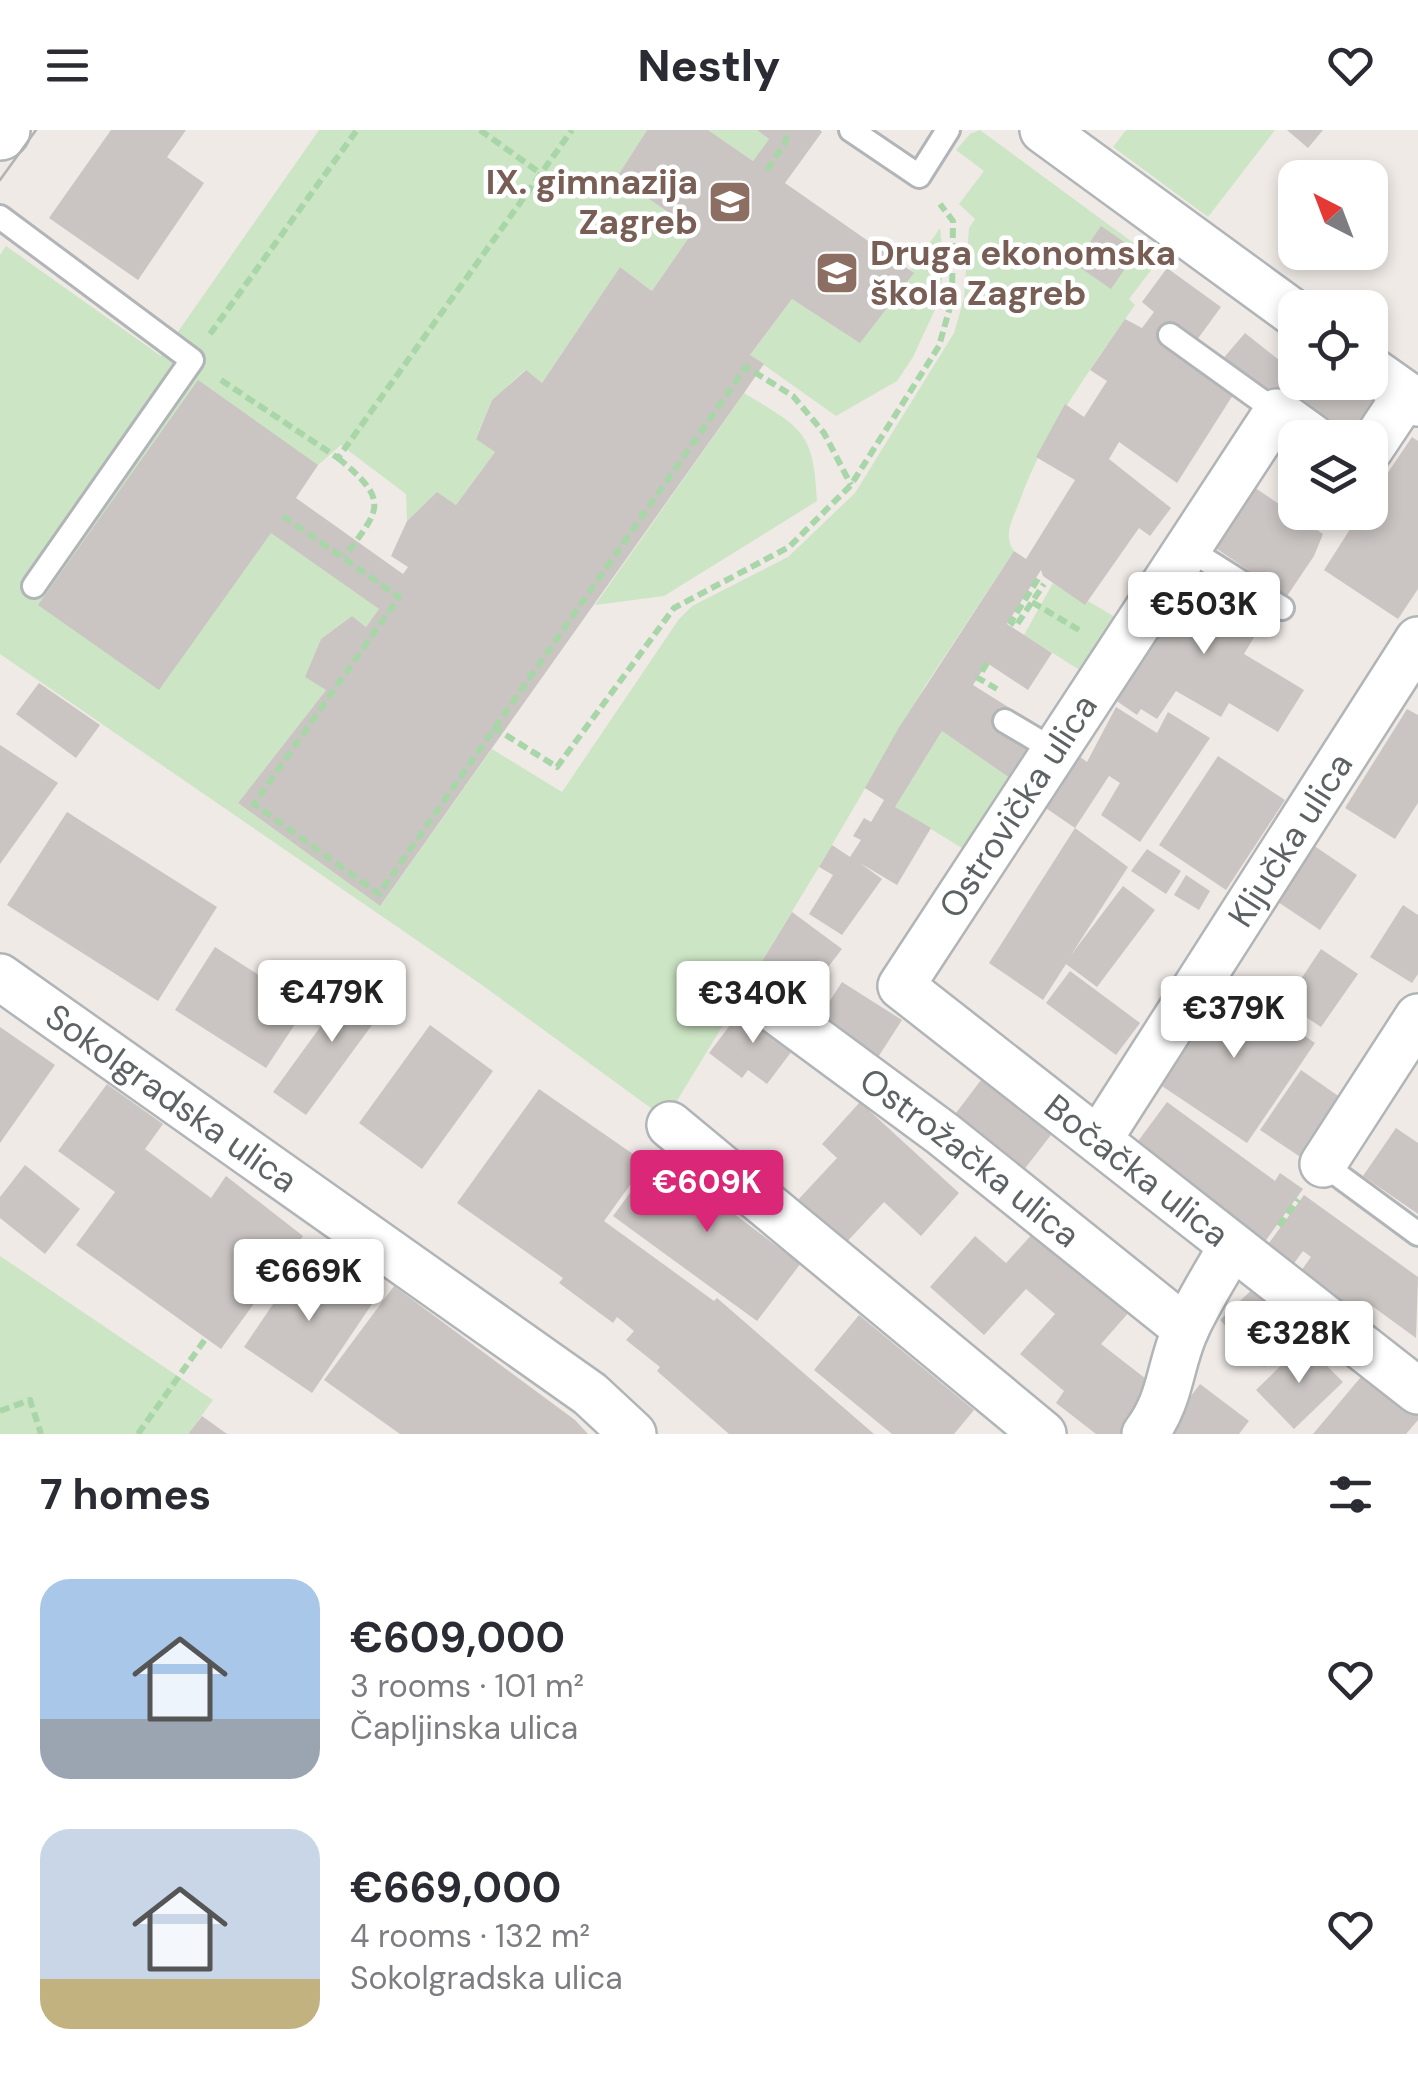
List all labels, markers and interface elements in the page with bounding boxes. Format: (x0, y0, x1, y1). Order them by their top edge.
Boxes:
text: Nestly (638, 36, 780, 95)
icon: menu (40, 38, 95, 93)
icon: heart (1323, 38, 1378, 93)
place label: IX. gimnazija Zagreb (486, 159, 698, 245)
north arrow (1278, 160, 1388, 270)
map controls (1278, 160, 1388, 530)
school or university icon: IX. gimnazija Zagreb (707, 179, 753, 225)
place label: Druga ekonomska škola Zagreb (870, 230, 1176, 316)
school or university icon: Druga ekonomska škola Zagreb (814, 250, 860, 296)
button: locate (1278, 290, 1388, 400)
button: layers (1278, 420, 1388, 530)
pin: €503K (1134, 572, 1274, 657)
text: €503K (1150, 583, 1258, 625)
street label: Ostrovička ulica (929, 685, 1107, 927)
street label: Ključka ulica (1217, 744, 1363, 936)
pin: €479K (262, 960, 402, 1045)
pin: €340K (683, 961, 823, 1046)
text: €479K (280, 971, 384, 1013)
text: €340K (699, 972, 807, 1014)
pin: €379K (1164, 976, 1304, 1061)
text: €379K (1183, 987, 1285, 1029)
street label: Sokolgradska ulica (36, 993, 307, 1203)
street label: Ostrožačka ulica (851, 1057, 1089, 1258)
street label: Bočačka ulica (1035, 1084, 1238, 1257)
pin: €609K (637, 1150, 777, 1235)
text: €609K (652, 1161, 762, 1203)
pin: €669K (239, 1239, 379, 1324)
text: €669K (256, 1250, 362, 1292)
pin: €328K (1229, 1301, 1369, 1386)
text: €328K (1247, 1312, 1351, 1354)
text: 7 homes (40, 1467, 211, 1522)
icon: filters (1323, 1467, 1378, 1522)
text: €609,000 (350, 1610, 565, 1665)
icon: home (120, 1619, 240, 1739)
icon: heart (1323, 1652, 1378, 1707)
text: 3 rooms · 101 m² (350, 1665, 584, 1707)
text: Čapljinska ulica (350, 1707, 578, 1749)
text: €669,000 (350, 1860, 561, 1915)
icon: home (120, 1869, 240, 1989)
icon: heart (1323, 1902, 1378, 1957)
text: 4 rooms · 132 m² (350, 1915, 590, 1957)
text: Sokolgradska ulica (350, 1957, 623, 1999)

